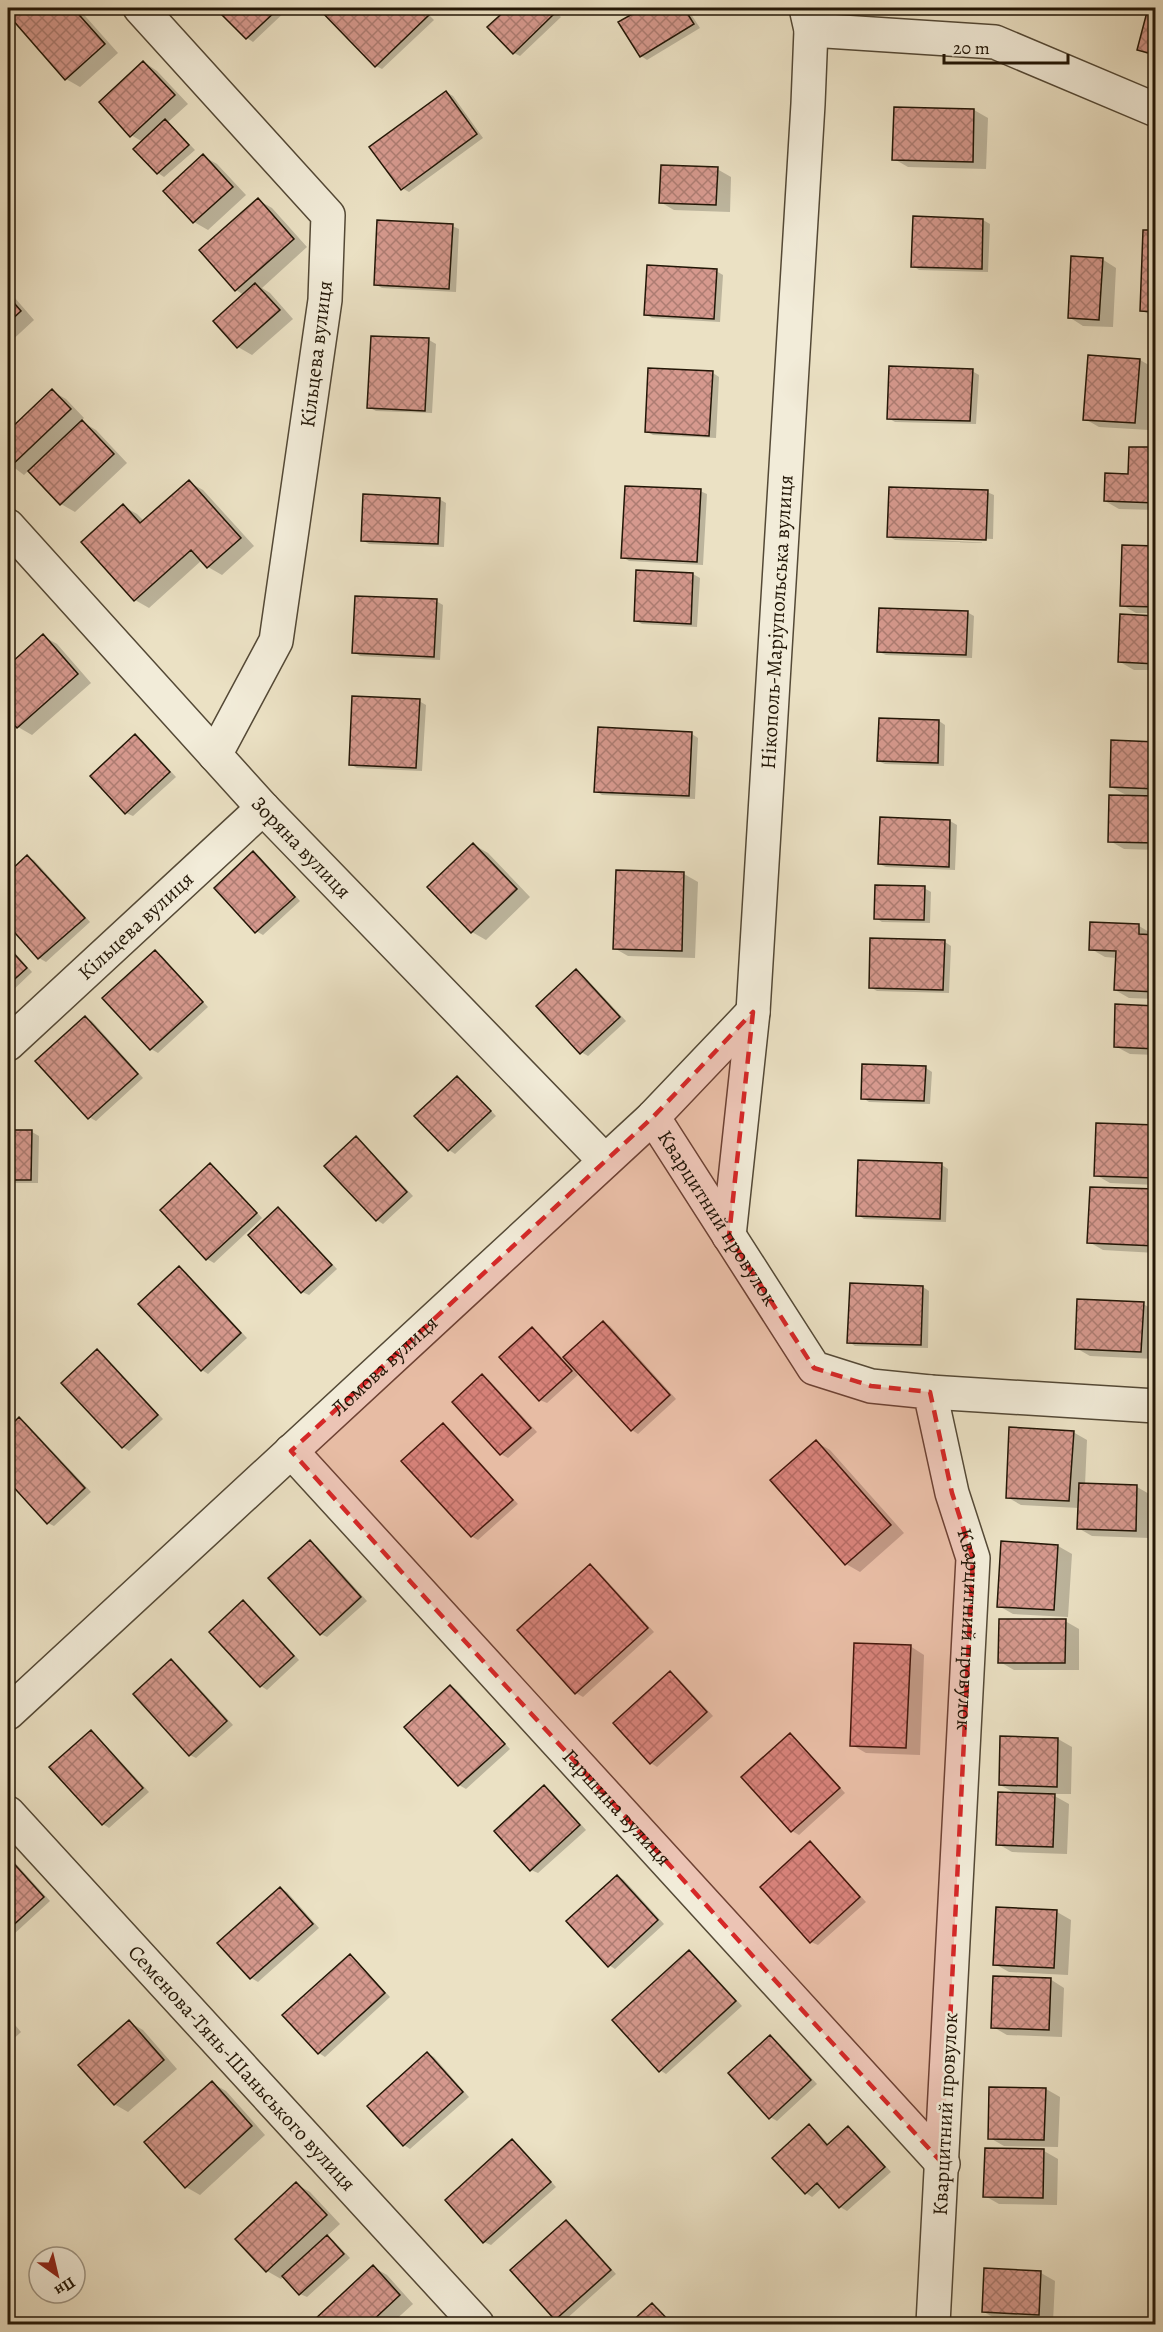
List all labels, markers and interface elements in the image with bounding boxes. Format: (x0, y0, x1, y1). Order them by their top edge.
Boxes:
scale bar (944, 27, 1068, 65)
text: 20 m (953, 36, 990, 60)
street label: Кільцева вулиця (293, 279, 339, 429)
street label: Нікополь-Маріупольська вулиця (754, 474, 800, 770)
street label: Зоряна вулиця (245, 790, 357, 905)
street label: Кільцева вулиця (72, 865, 200, 986)
street label: Кварцитний провулок (651, 1125, 785, 1311)
street label: Ломова вулиця (324, 1309, 444, 1422)
street label: Кварцитний провулок (950, 1524, 987, 1731)
street label: Гаршина вулиця (556, 1743, 678, 1872)
street label: Семенова-Тянь-Шаньського вулиця (122, 1939, 362, 2197)
street label: Кварцитний провулок (926, 2012, 964, 2216)
north arrow (27, 2245, 87, 2305)
text: Пн (50, 2272, 80, 2302)

